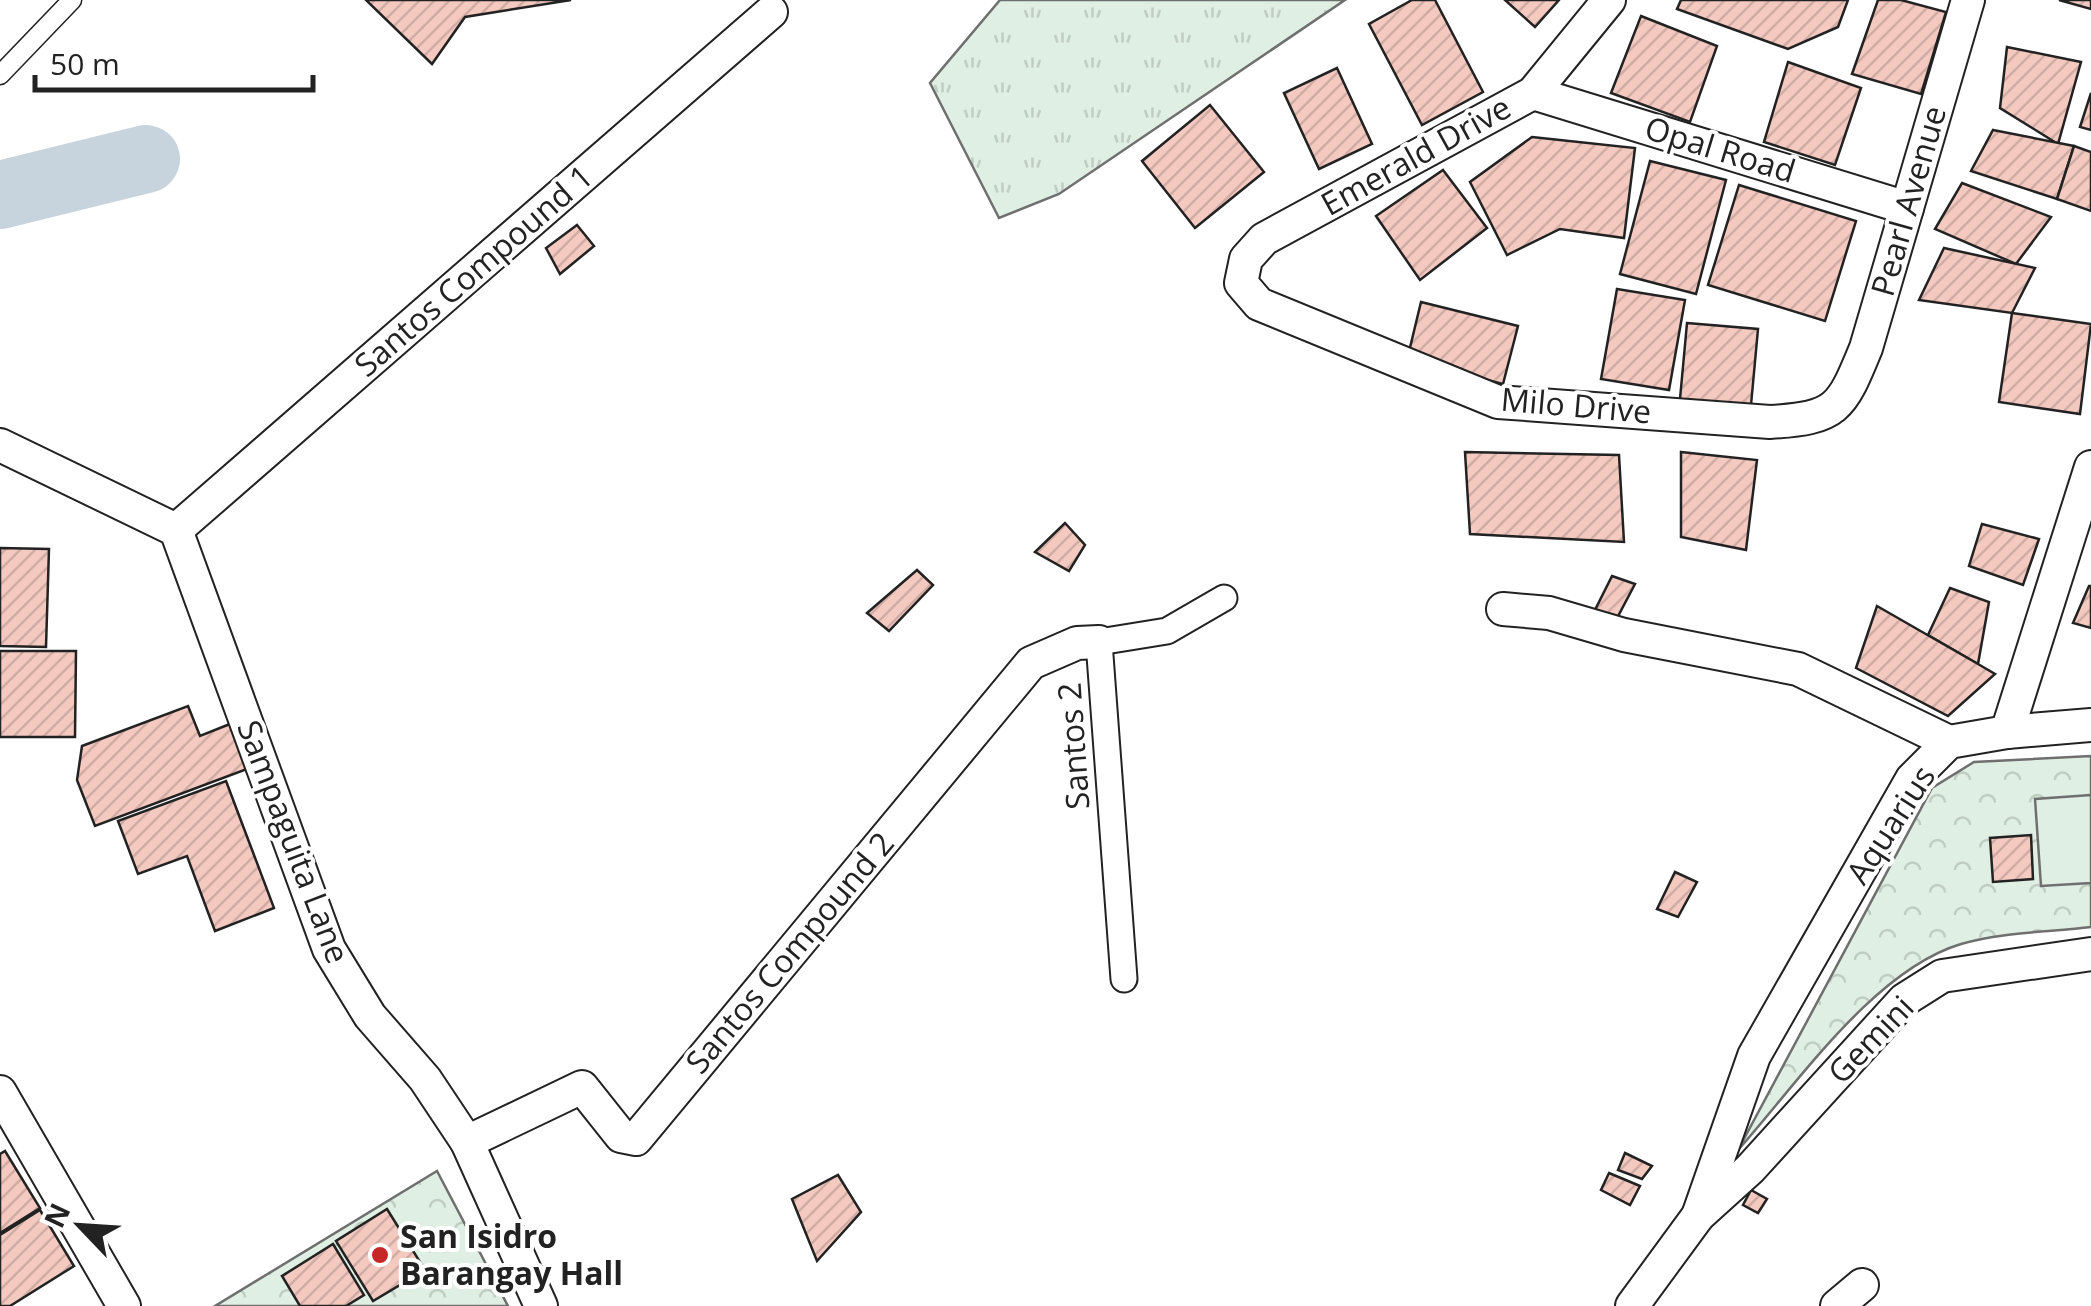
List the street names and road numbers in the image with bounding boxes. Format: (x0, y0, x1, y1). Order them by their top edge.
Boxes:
street label: Emerald Drive (1313, 85, 1518, 225)
street label: Pearl Avenue (1860, 101, 1955, 301)
street label: Opal Road (1640, 105, 1801, 192)
street label: Santos Compound 1 (345, 154, 601, 385)
street label: Milo Drive (1499, 377, 1653, 432)
street label: Santos 2 (1047, 681, 1098, 811)
street label: Sampaguita Lane (228, 714, 361, 969)
street label: Aquarius (1835, 757, 1944, 892)
street label: Santos Compound 2 (675, 822, 903, 1082)
street label: Gemini (1817, 986, 1922, 1092)

